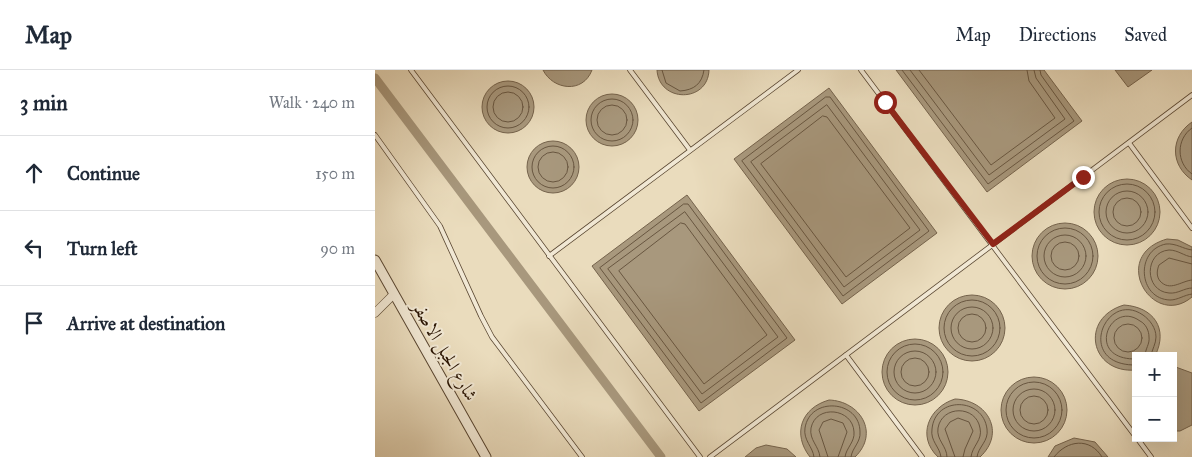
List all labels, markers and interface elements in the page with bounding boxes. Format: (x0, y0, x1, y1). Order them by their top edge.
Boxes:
text: Map (25, 20, 72, 50)
text: Map (955, 24, 991, 46)
text: Directions (1019, 24, 1096, 46)
text: Saved (1124, 24, 1167, 46)
text: 3 min (20, 90, 68, 116)
route start (874, 91, 897, 114)
text: Walk · 240 m (269, 93, 355, 112)
icon: ahead (20, 159, 48, 187)
text: Continue (67, 162, 140, 185)
text: 150 m (315, 164, 355, 183)
route end (1072, 166, 1095, 189)
icon: left (20, 234, 48, 262)
text: Turn left (67, 237, 137, 260)
text: 90 m (320, 239, 355, 258)
street label: شارع الجبل الاصفر (403, 296, 482, 407)
icon: arrive (20, 309, 48, 337)
text: Arrive at destination (67, 312, 225, 335)
map controls (1132, 352, 1177, 442)
button: + (1132, 352, 1177, 397)
button: − (1132, 397, 1177, 442)

